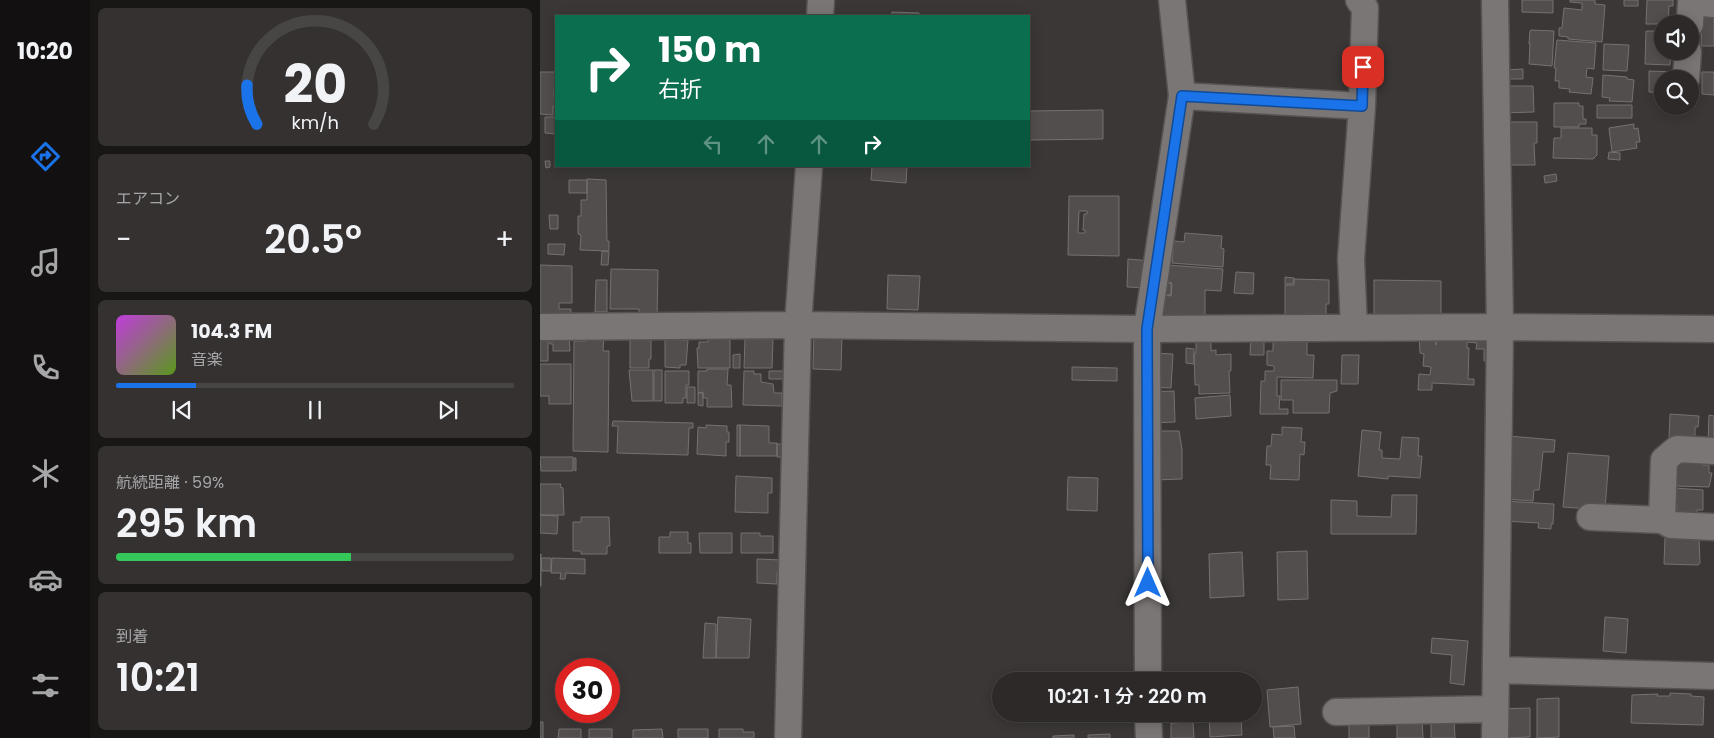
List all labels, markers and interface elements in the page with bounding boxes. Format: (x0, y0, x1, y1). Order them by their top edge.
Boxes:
map controls (1654, 15, 1699, 115)
button: sound (1654, 15, 1699, 60)
text: 150 m (658, 25, 761, 74)
icon: right (575, 35, 640, 100)
text: 10:20 (17, 36, 73, 67)
pin (1342, 46, 1384, 88)
text: 20 (283, 48, 347, 121)
icon: arrive (1349, 53, 1377, 81)
button: search (1654, 70, 1699, 115)
text: 右折 (658, 74, 702, 105)
text: km/h (291, 110, 339, 135)
icon: left (699, 130, 727, 158)
icon: ahead (752, 130, 780, 158)
icon: ahead (805, 130, 833, 158)
icon: right (858, 130, 886, 158)
icon: directions (28, 139, 63, 174)
text: エアコン (116, 187, 180, 210)
text: 20.5° (264, 213, 362, 266)
text: − (116, 220, 131, 259)
text: + (495, 220, 514, 259)
icon: music (28, 245, 63, 280)
text: 104.3 FM (191, 318, 272, 345)
text: 音楽 (191, 348, 223, 371)
icon: phone (28, 350, 63, 385)
icon: previous (168, 396, 196, 424)
icon: pause (301, 396, 329, 424)
icon: next (434, 396, 462, 424)
icon: climate (28, 456, 63, 491)
text: 航続距離 · 59% (116, 471, 224, 494)
text: 295 km (116, 497, 257, 550)
position arrow (1121, 556, 1173, 608)
icon: car (28, 562, 63, 597)
text: 到着 (116, 625, 148, 648)
text: 10:21 (116, 651, 200, 704)
speed limit sign: 30 (555, 658, 620, 723)
icon: filters (28, 668, 63, 703)
text: 10:21 · 1 分 · 220 m (1047, 683, 1207, 710)

